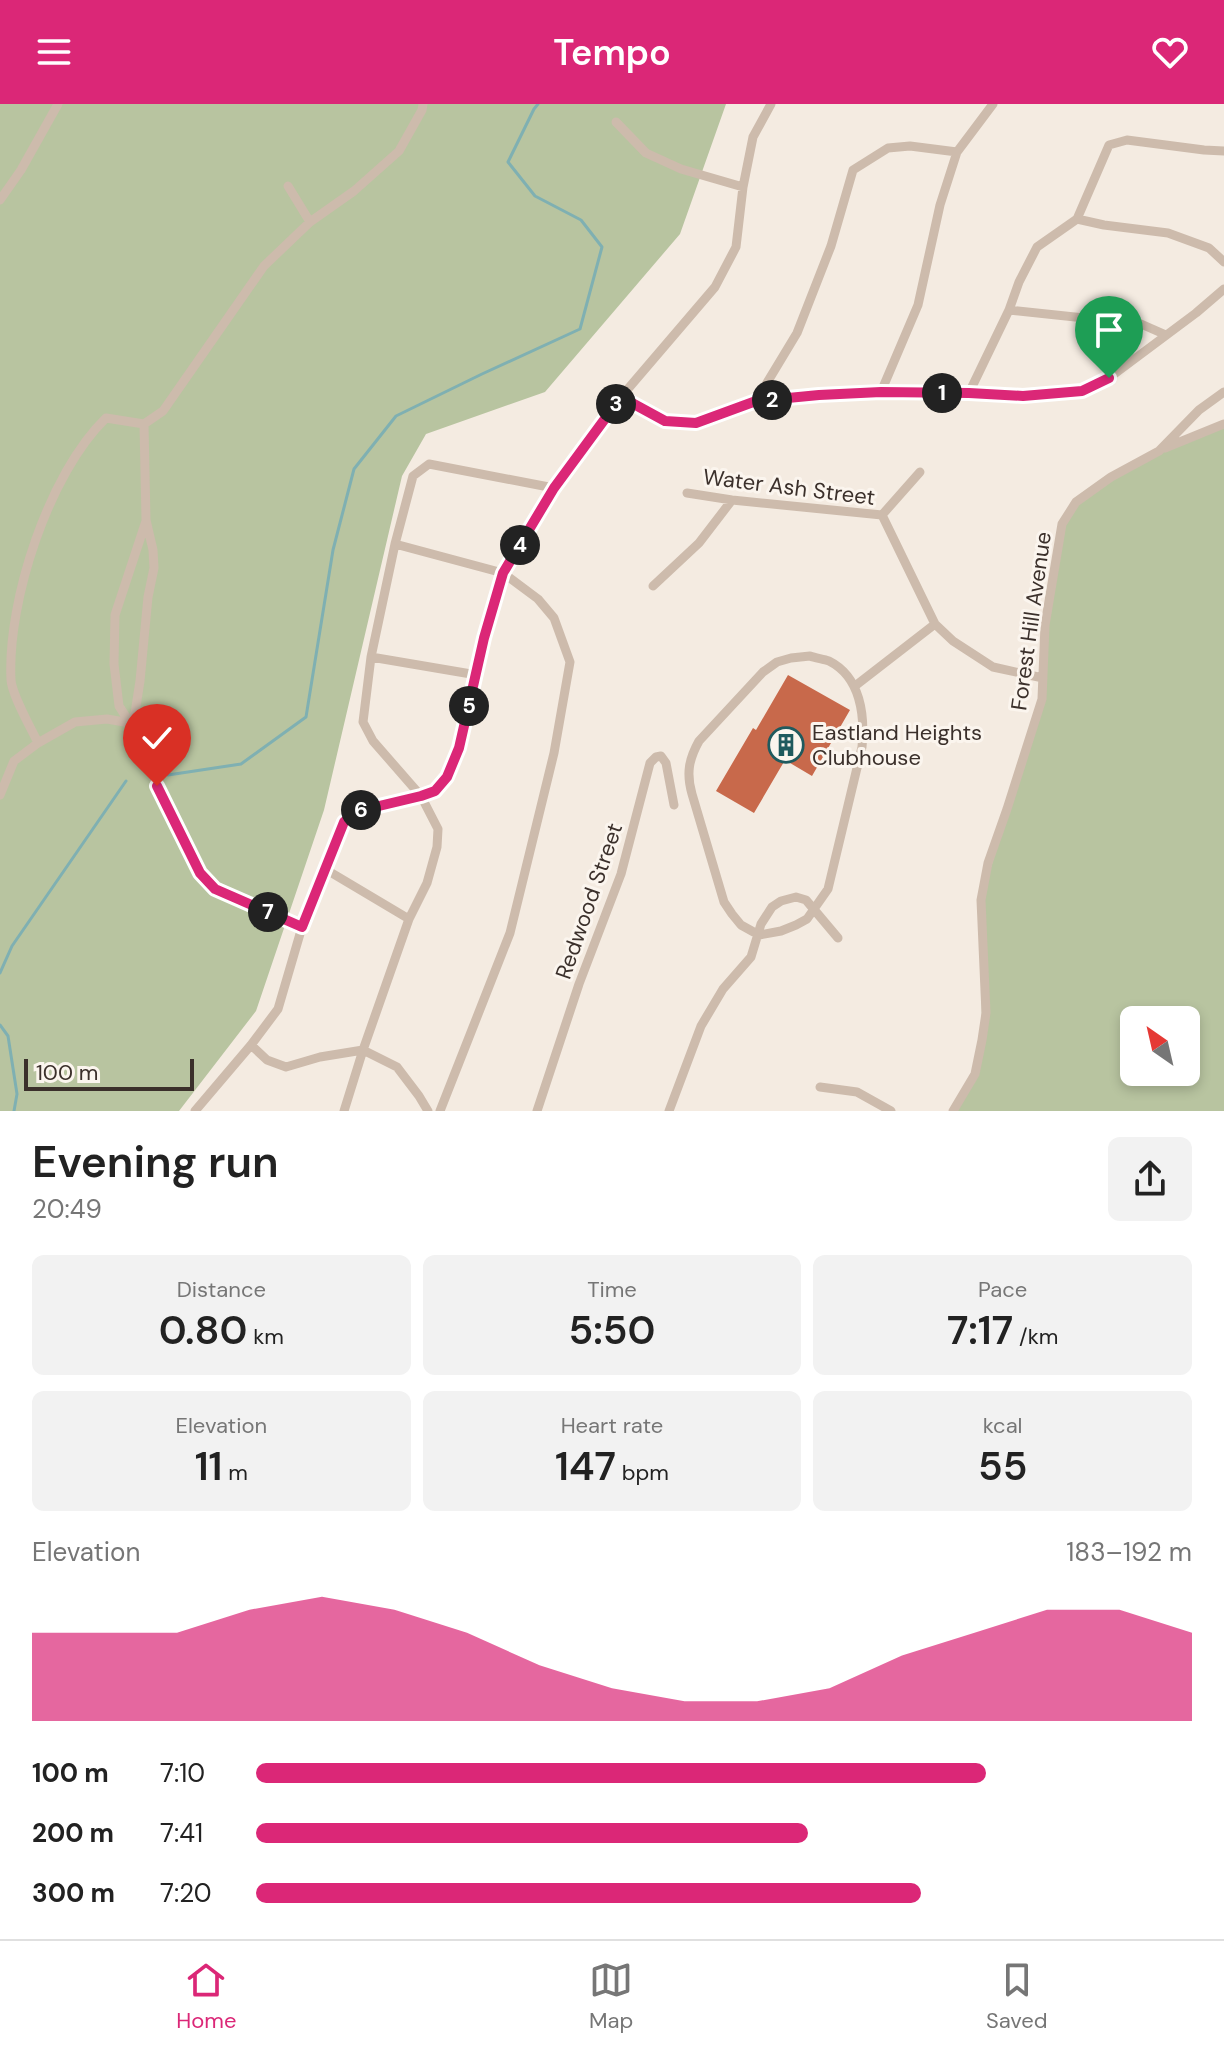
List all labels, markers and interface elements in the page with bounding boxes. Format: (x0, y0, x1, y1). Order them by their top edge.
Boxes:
text: Tempo (553, 29, 671, 76)
icon: menu (32, 30, 76, 74)
icon: heart (1148, 30, 1192, 74)
pin (1075, 296, 1143, 378)
icon: arrive (1087, 308, 1131, 352)
pin: 1 (922, 373, 962, 413)
text: 1 (938, 378, 946, 407)
pin: 2 (752, 380, 792, 420)
pin: 3 (596, 384, 636, 424)
text: 2 (766, 385, 778, 414)
text: 3 (609, 389, 623, 418)
street label: Water Ash Street (701, 462, 877, 512)
pin: 4 (500, 525, 540, 565)
text: 4 (513, 530, 527, 559)
street label: Forest Hill Avenue (1004, 530, 1058, 712)
pin: 5 (449, 686, 489, 726)
text: 5 (462, 691, 476, 720)
pin (123, 704, 191, 786)
icon: check (135, 716, 179, 760)
place label: Eastland Heights Clubhouse (812, 718, 982, 772)
building icon: Eastland Heights Clubhouse (767, 726, 805, 764)
pin: 6 (341, 790, 381, 830)
text: 6 (354, 795, 368, 824)
street label: Redwood Street (549, 819, 629, 983)
pin: 7 (248, 892, 288, 932)
text: 7 (262, 897, 274, 926)
north arrow (1120, 1006, 1200, 1086)
map controls (1120, 1006, 1200, 1086)
scale bar (24, 1055, 194, 1091)
text: 100 m (36, 1058, 98, 1087)
text: Evening run (32, 1133, 279, 1191)
button: share (1108, 1137, 1192, 1221)
text: 20:49 (32, 1192, 102, 1226)
text: Distance (177, 1275, 266, 1304)
text: Time (587, 1275, 637, 1304)
text: Pace (978, 1275, 1027, 1304)
text: 0.80 (159, 1304, 247, 1356)
text: 5:50 (569, 1304, 655, 1356)
text: 7:17 (947, 1304, 1013, 1356)
text: km (247, 1322, 284, 1351)
text: /km (1013, 1322, 1058, 1351)
text: Elevation (175, 1411, 267, 1440)
text: Heart rate (561, 1411, 663, 1440)
text: kcal (983, 1411, 1023, 1440)
text: 11 (195, 1440, 223, 1492)
text: 147 (555, 1440, 616, 1492)
text: 55 (978, 1440, 1027, 1492)
text: m (223, 1458, 248, 1487)
text: bpm (616, 1458, 669, 1487)
text: Elevation (32, 1535, 140, 1569)
text: 183–192 m (1066, 1535, 1192, 1569)
text: 100 m (32, 1756, 109, 1790)
text: 7:10 (160, 1756, 205, 1790)
text: 200 m (32, 1816, 114, 1850)
text: 7:41 (160, 1816, 203, 1850)
text: 300 m (32, 1876, 115, 1910)
text: 7:20 (160, 1876, 212, 1910)
tab: Home (176, 1958, 236, 2035)
tab: Map (589, 1958, 633, 2035)
tab: Saved (986, 1958, 1048, 2035)

